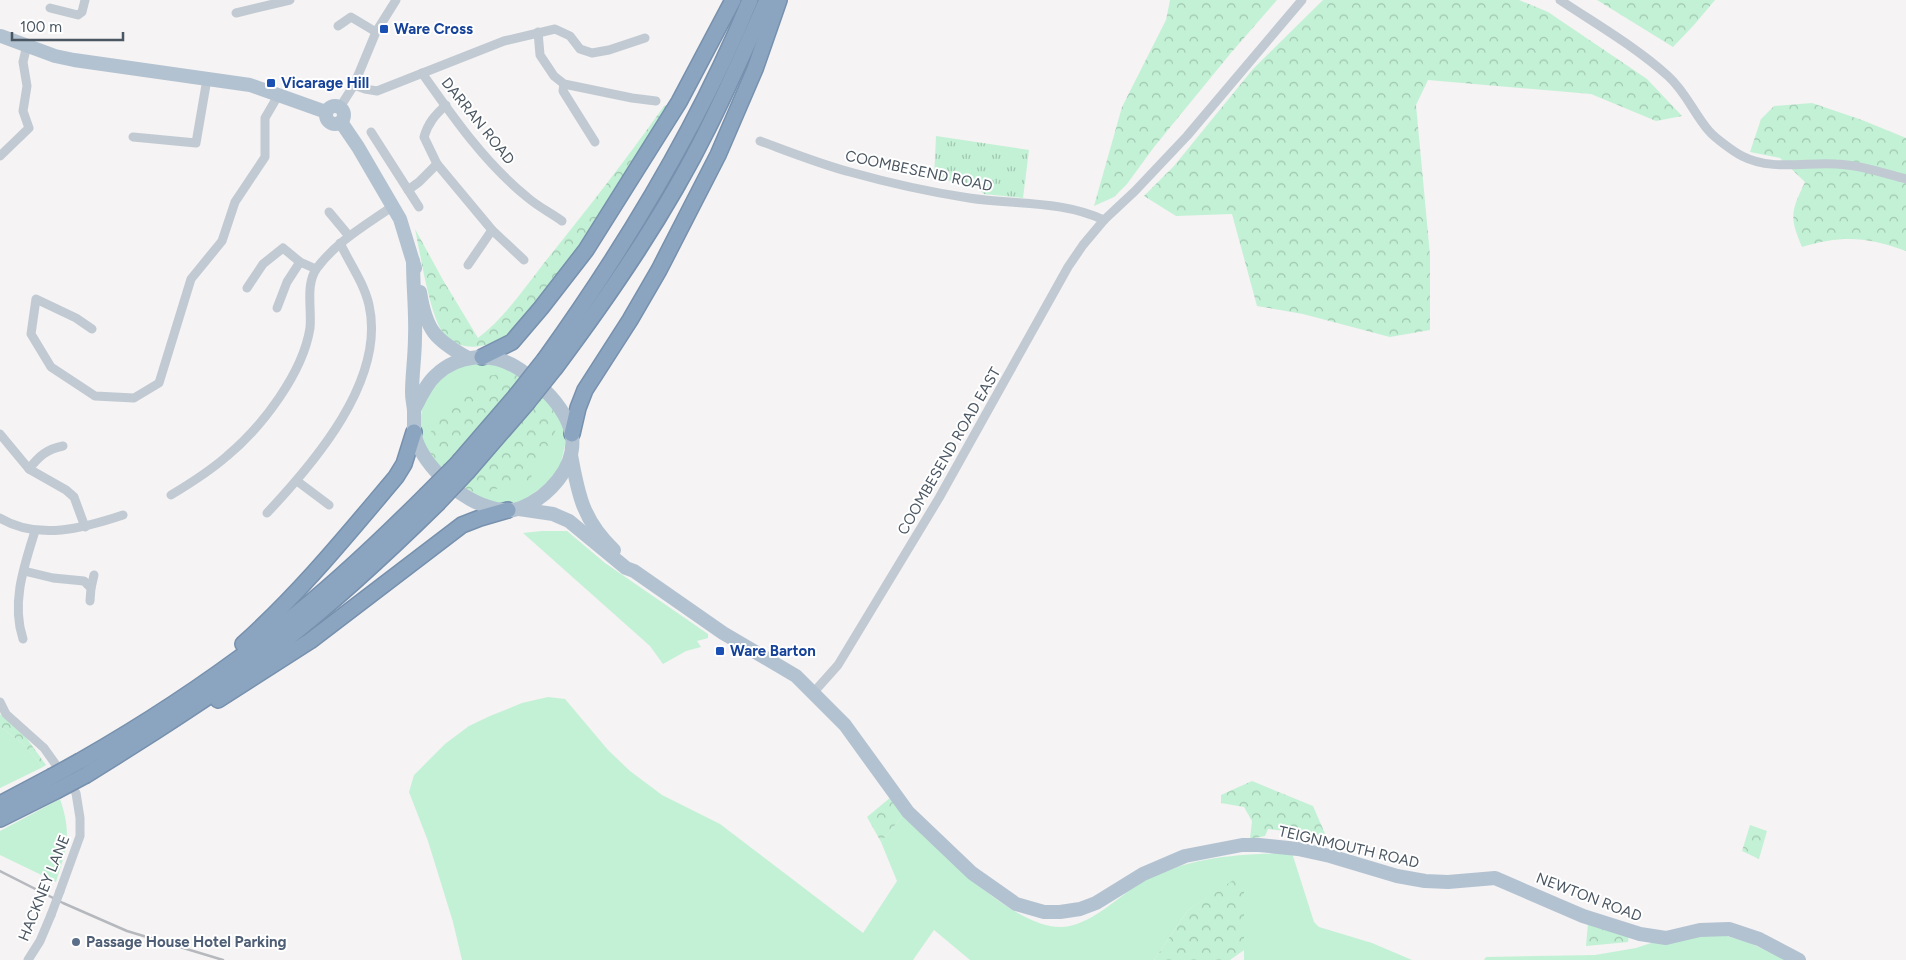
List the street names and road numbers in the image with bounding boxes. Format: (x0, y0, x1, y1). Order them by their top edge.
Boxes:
street label: DARRAN ROAD (438, 74, 518, 168)
street label: COOMBESEND ROAD (844, 147, 994, 195)
street label: COOMBESEND ROAD EAST (894, 363, 1005, 538)
street label: TEIGNMOUTH ROAD (1277, 822, 1421, 872)
street label: HACKNEY LANE (15, 832, 73, 944)
street label: NEWTON ROAD (1534, 869, 1644, 925)

